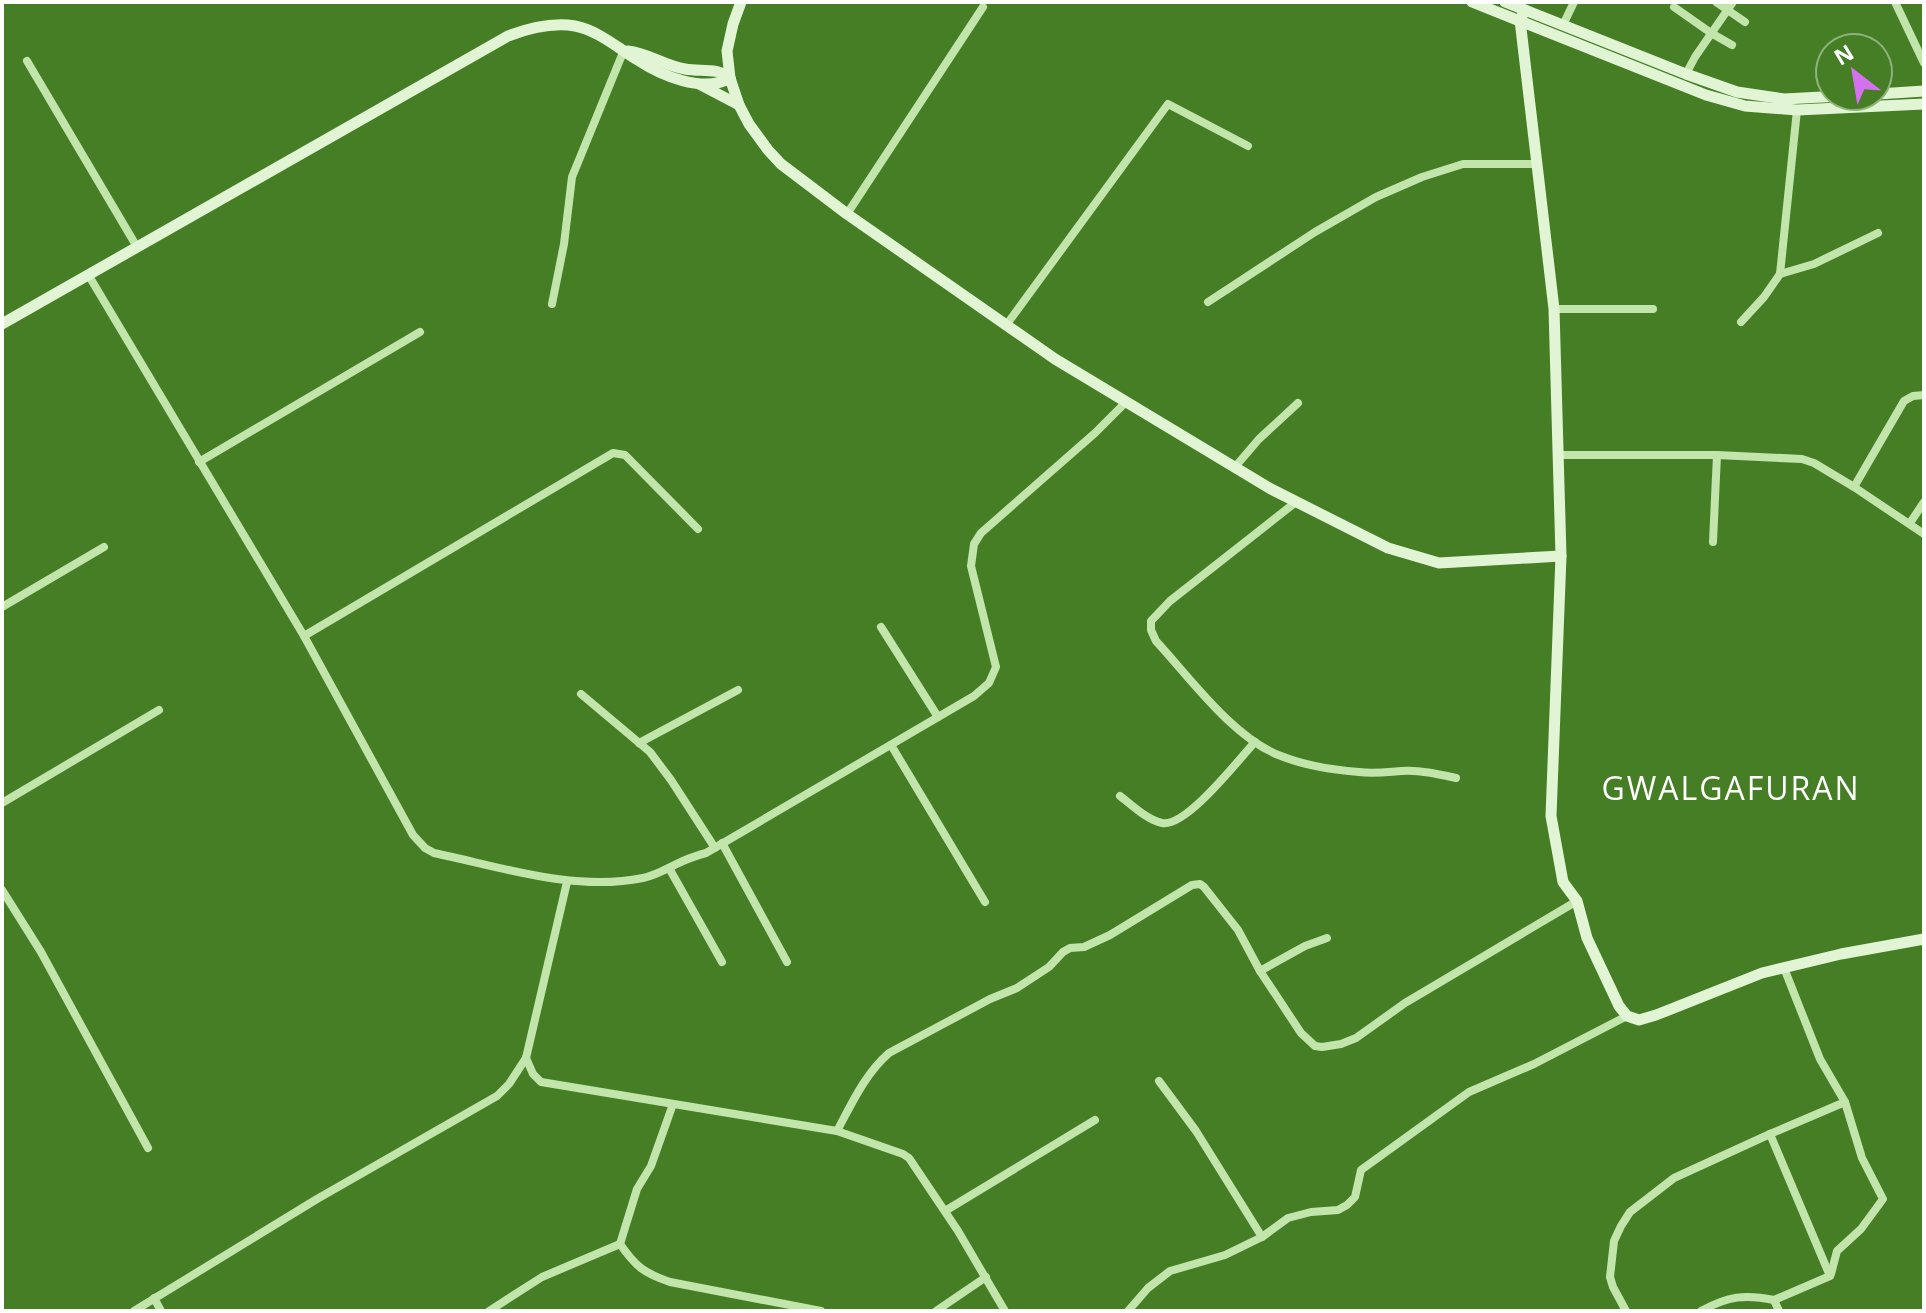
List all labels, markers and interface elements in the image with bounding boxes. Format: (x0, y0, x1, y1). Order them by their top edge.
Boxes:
north arrow (1814, 32, 1894, 112)
text: N (1828, 37, 1859, 71)
district label: GWALGAFURAN (1601, 766, 1861, 809)

